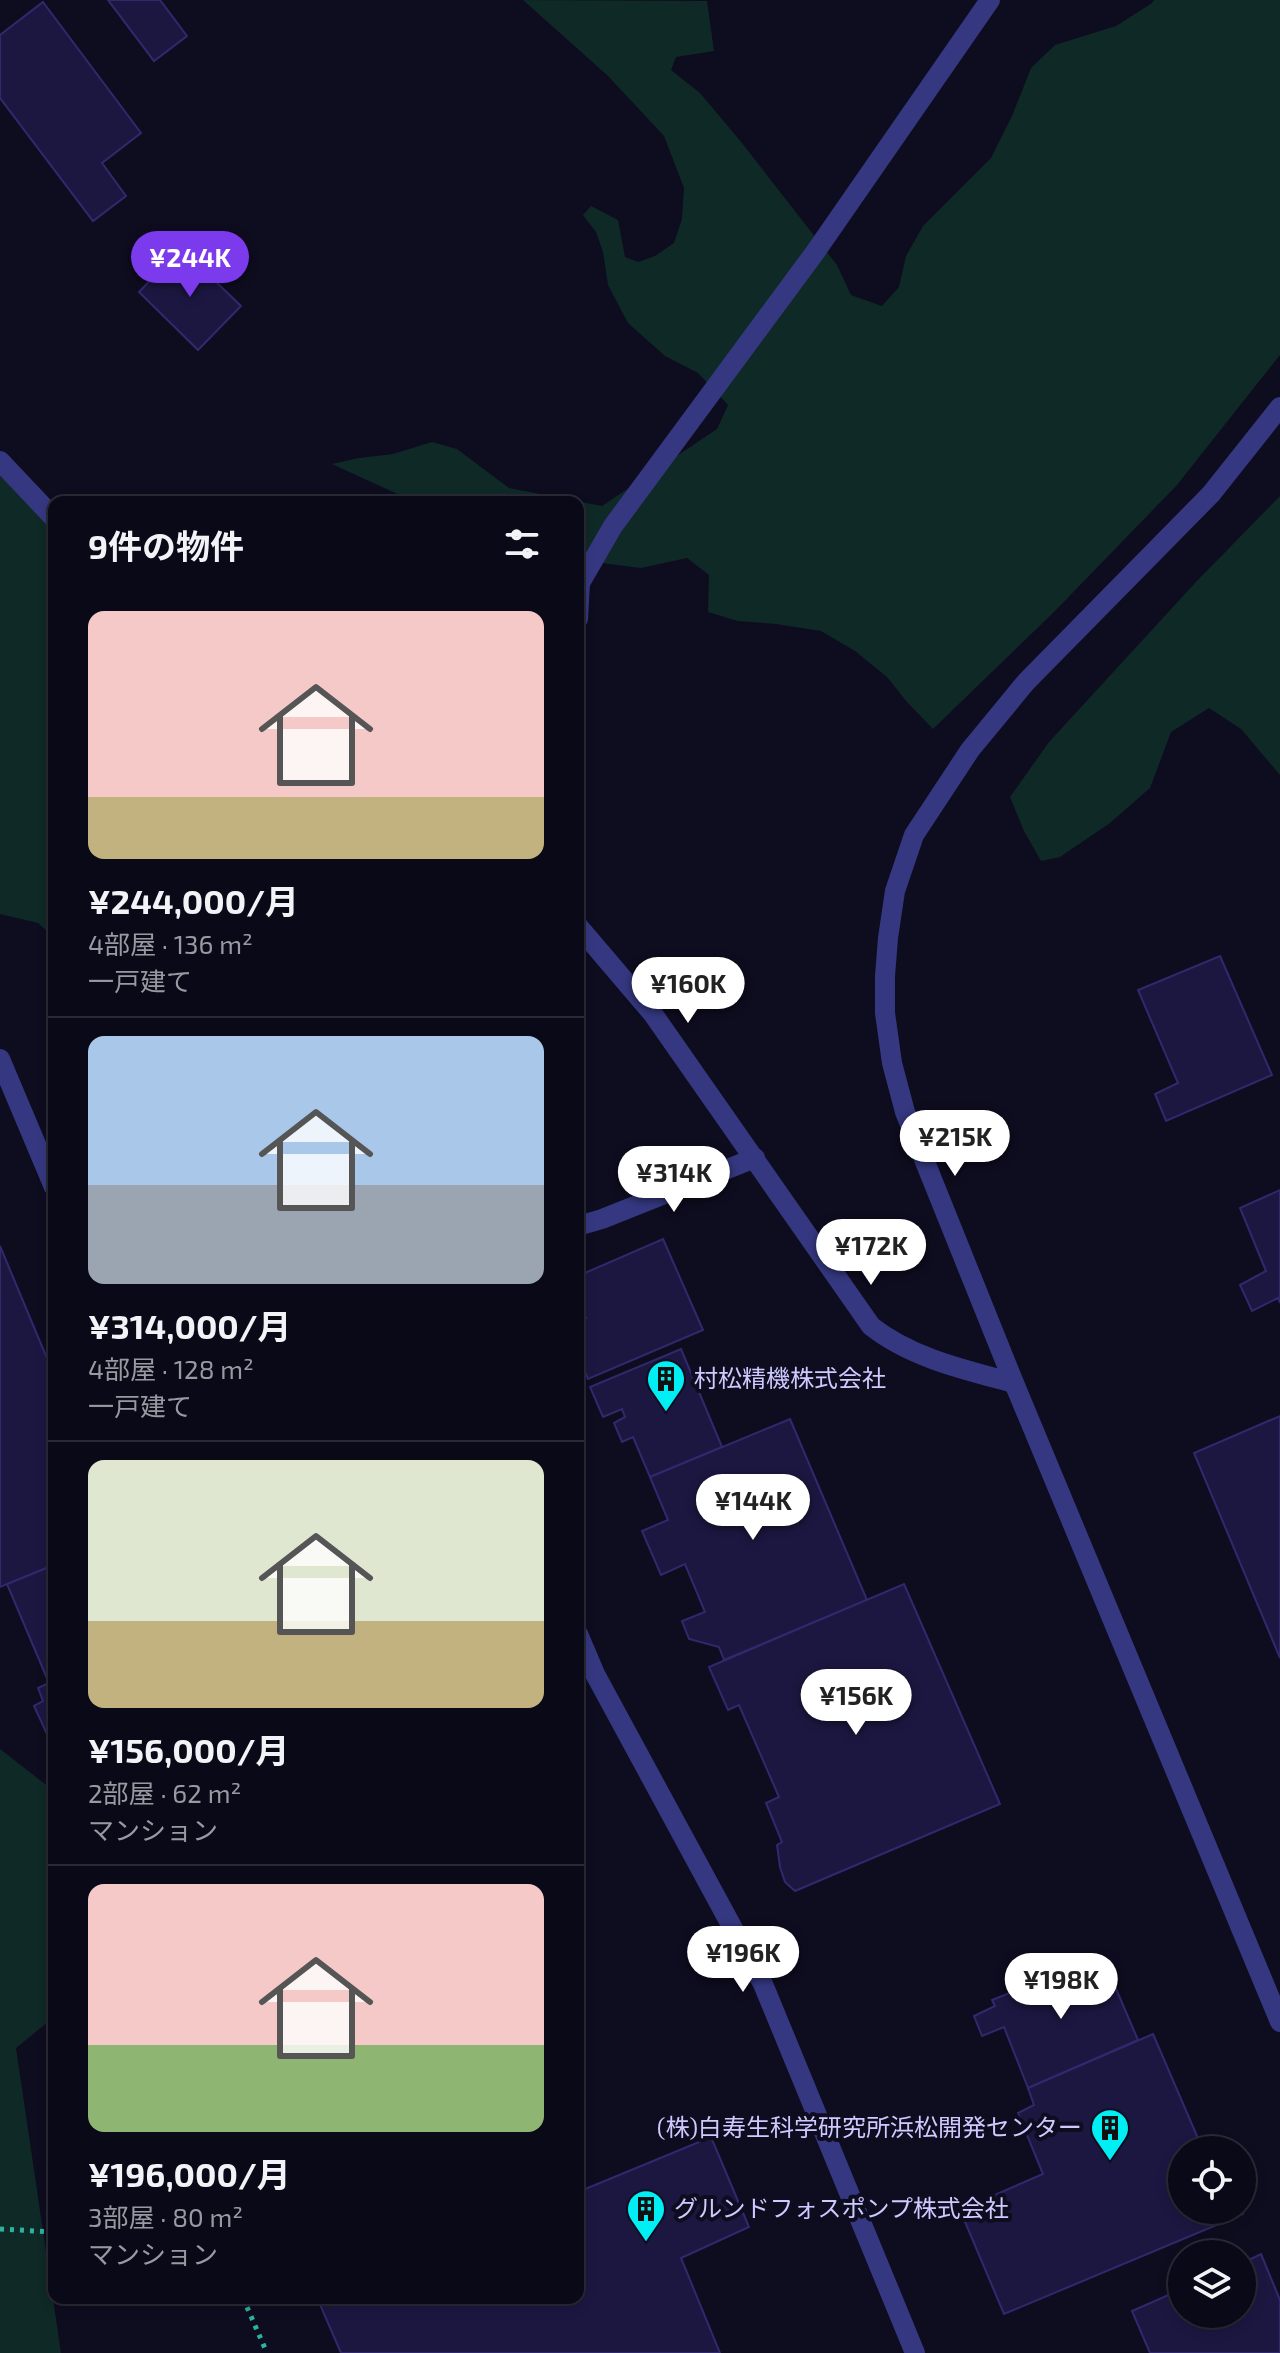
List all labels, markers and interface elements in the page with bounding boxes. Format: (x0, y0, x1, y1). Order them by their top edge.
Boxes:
pin: ¥244K (134, 231, 246, 299)
text: ¥244K (149, 241, 231, 272)
icon: filters (500, 522, 544, 566)
text: 9件の物件 (88, 525, 244, 566)
icon: home (244, 663, 388, 807)
text: ¥244,000/月 (88, 880, 299, 921)
text: 4部屋 · 136 m² (88, 928, 253, 959)
pin: ¥160K (632, 957, 744, 1025)
text: 一戸建て (88, 965, 192, 996)
text: ¥160K (650, 967, 726, 998)
icon: home (244, 1088, 388, 1232)
pin: ¥215K (899, 1110, 1011, 1178)
text: ¥215K (918, 1120, 992, 1151)
pin: ¥314K (618, 1146, 730, 1214)
text: ¥314K (636, 1156, 712, 1187)
pin: ¥172K (815, 1219, 927, 1287)
text: ¥172K (834, 1229, 908, 1260)
text: ¥314,000/月 (88, 1305, 292, 1346)
text: 4部屋 · 128 m² (88, 1353, 254, 1384)
building icon: 村松精機株式会社 (645, 1358, 687, 1413)
place label: 村松精機株式会社 (694, 1363, 886, 1392)
text: 一戸建て (88, 1390, 192, 1421)
pin: ¥144K (697, 1474, 809, 1542)
text: ¥144K (714, 1484, 792, 1515)
icon: home (244, 1512, 388, 1656)
pin: ¥156K (800, 1669, 912, 1737)
text: ¥156K (819, 1679, 893, 1710)
text: ¥156,000/月 (88, 1729, 289, 1770)
text: 2部屋 · 62 m² (88, 1777, 241, 1808)
text: マンション (88, 1814, 218, 1845)
pin: ¥196K (687, 1926, 799, 1994)
icon: home (244, 1936, 388, 2080)
text: ¥196K (705, 1936, 781, 1967)
pin: ¥198K (1005, 1953, 1117, 2021)
text: ¥198K (1023, 1963, 1099, 1994)
building icon: (株)白寿生科学研究所浜松開発センター (1089, 2107, 1131, 2162)
place label: (株)白寿生科学研究所浜松開発センター (657, 2112, 1082, 2141)
map controls (1168, 2136, 1256, 2328)
button: locate (1168, 2136, 1256, 2224)
text: ¥196,000/月 (88, 2153, 291, 2194)
building icon: グルンドフォスポンプ株式会社 (625, 2188, 667, 2243)
place label: グルンドフォスポンプ株式会社 (674, 2193, 1009, 2222)
text: 3部屋 · 80 m² (88, 2201, 243, 2232)
text: マンション (88, 2238, 218, 2269)
button: layers (1168, 2240, 1256, 2328)

